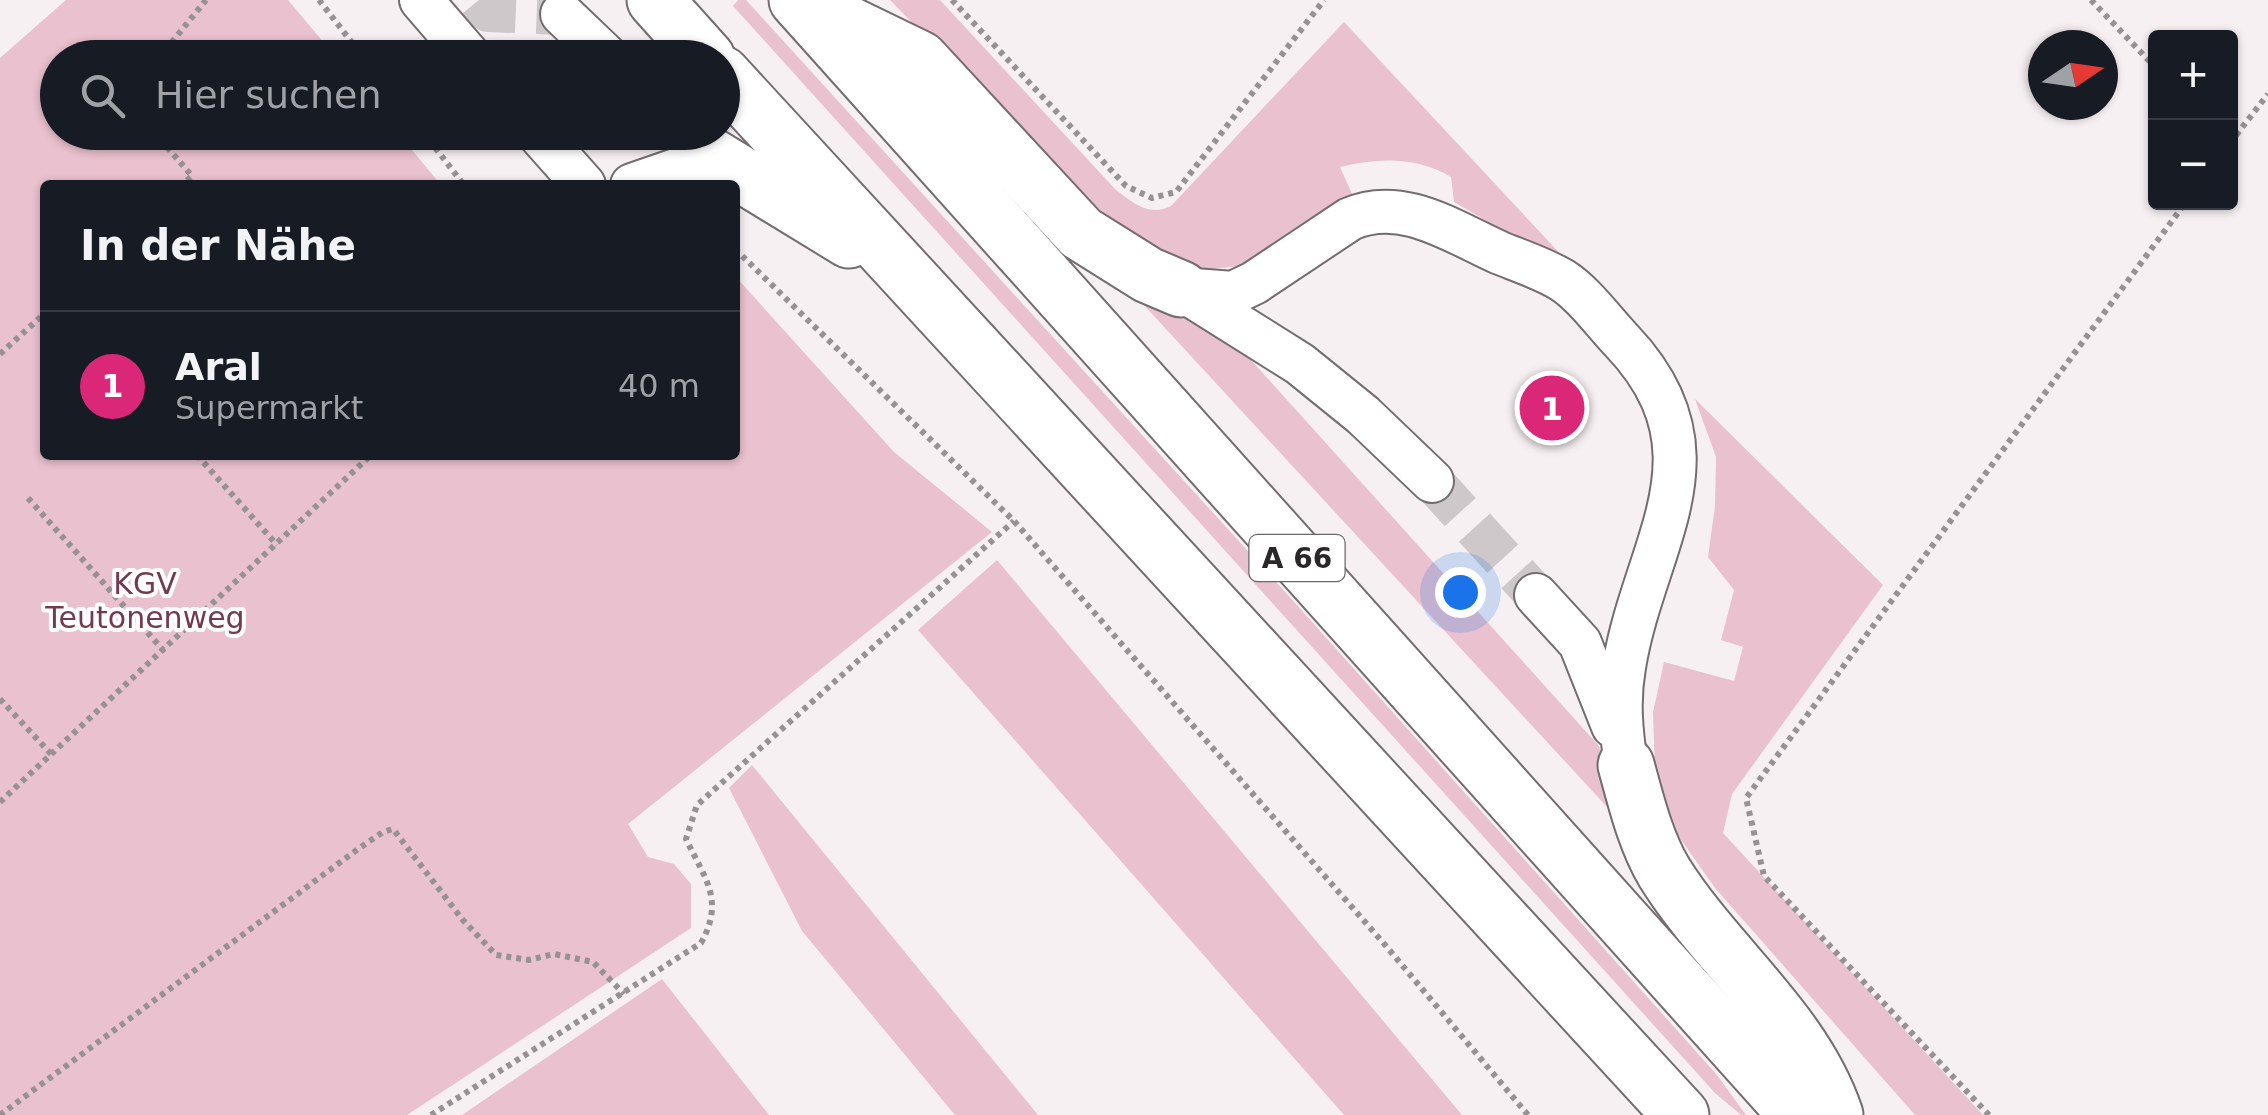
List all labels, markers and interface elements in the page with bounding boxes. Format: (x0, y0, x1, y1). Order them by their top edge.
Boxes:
north arrow (2028, 30, 2118, 120)
map controls (2148, 30, 2238, 210)
button: + (2148, 30, 2238, 120)
search box (40, 40, 740, 150)
icon: search (75, 68, 130, 123)
text: Hier suchen (155, 73, 382, 117)
button: − (2148, 120, 2238, 210)
text: In der Nähe (80, 221, 356, 270)
text: Aral (175, 345, 262, 389)
text: 1 (101, 367, 124, 405)
text: 40 m (618, 367, 700, 405)
pin: 1 (1520, 370, 1584, 446)
text: Supermarkt (175, 389, 363, 427)
road number: A 66 (1250, 535, 1344, 581)
park label: KGV Teutonenweg (44, 566, 245, 635)
your location (1435, 567, 1486, 618)

